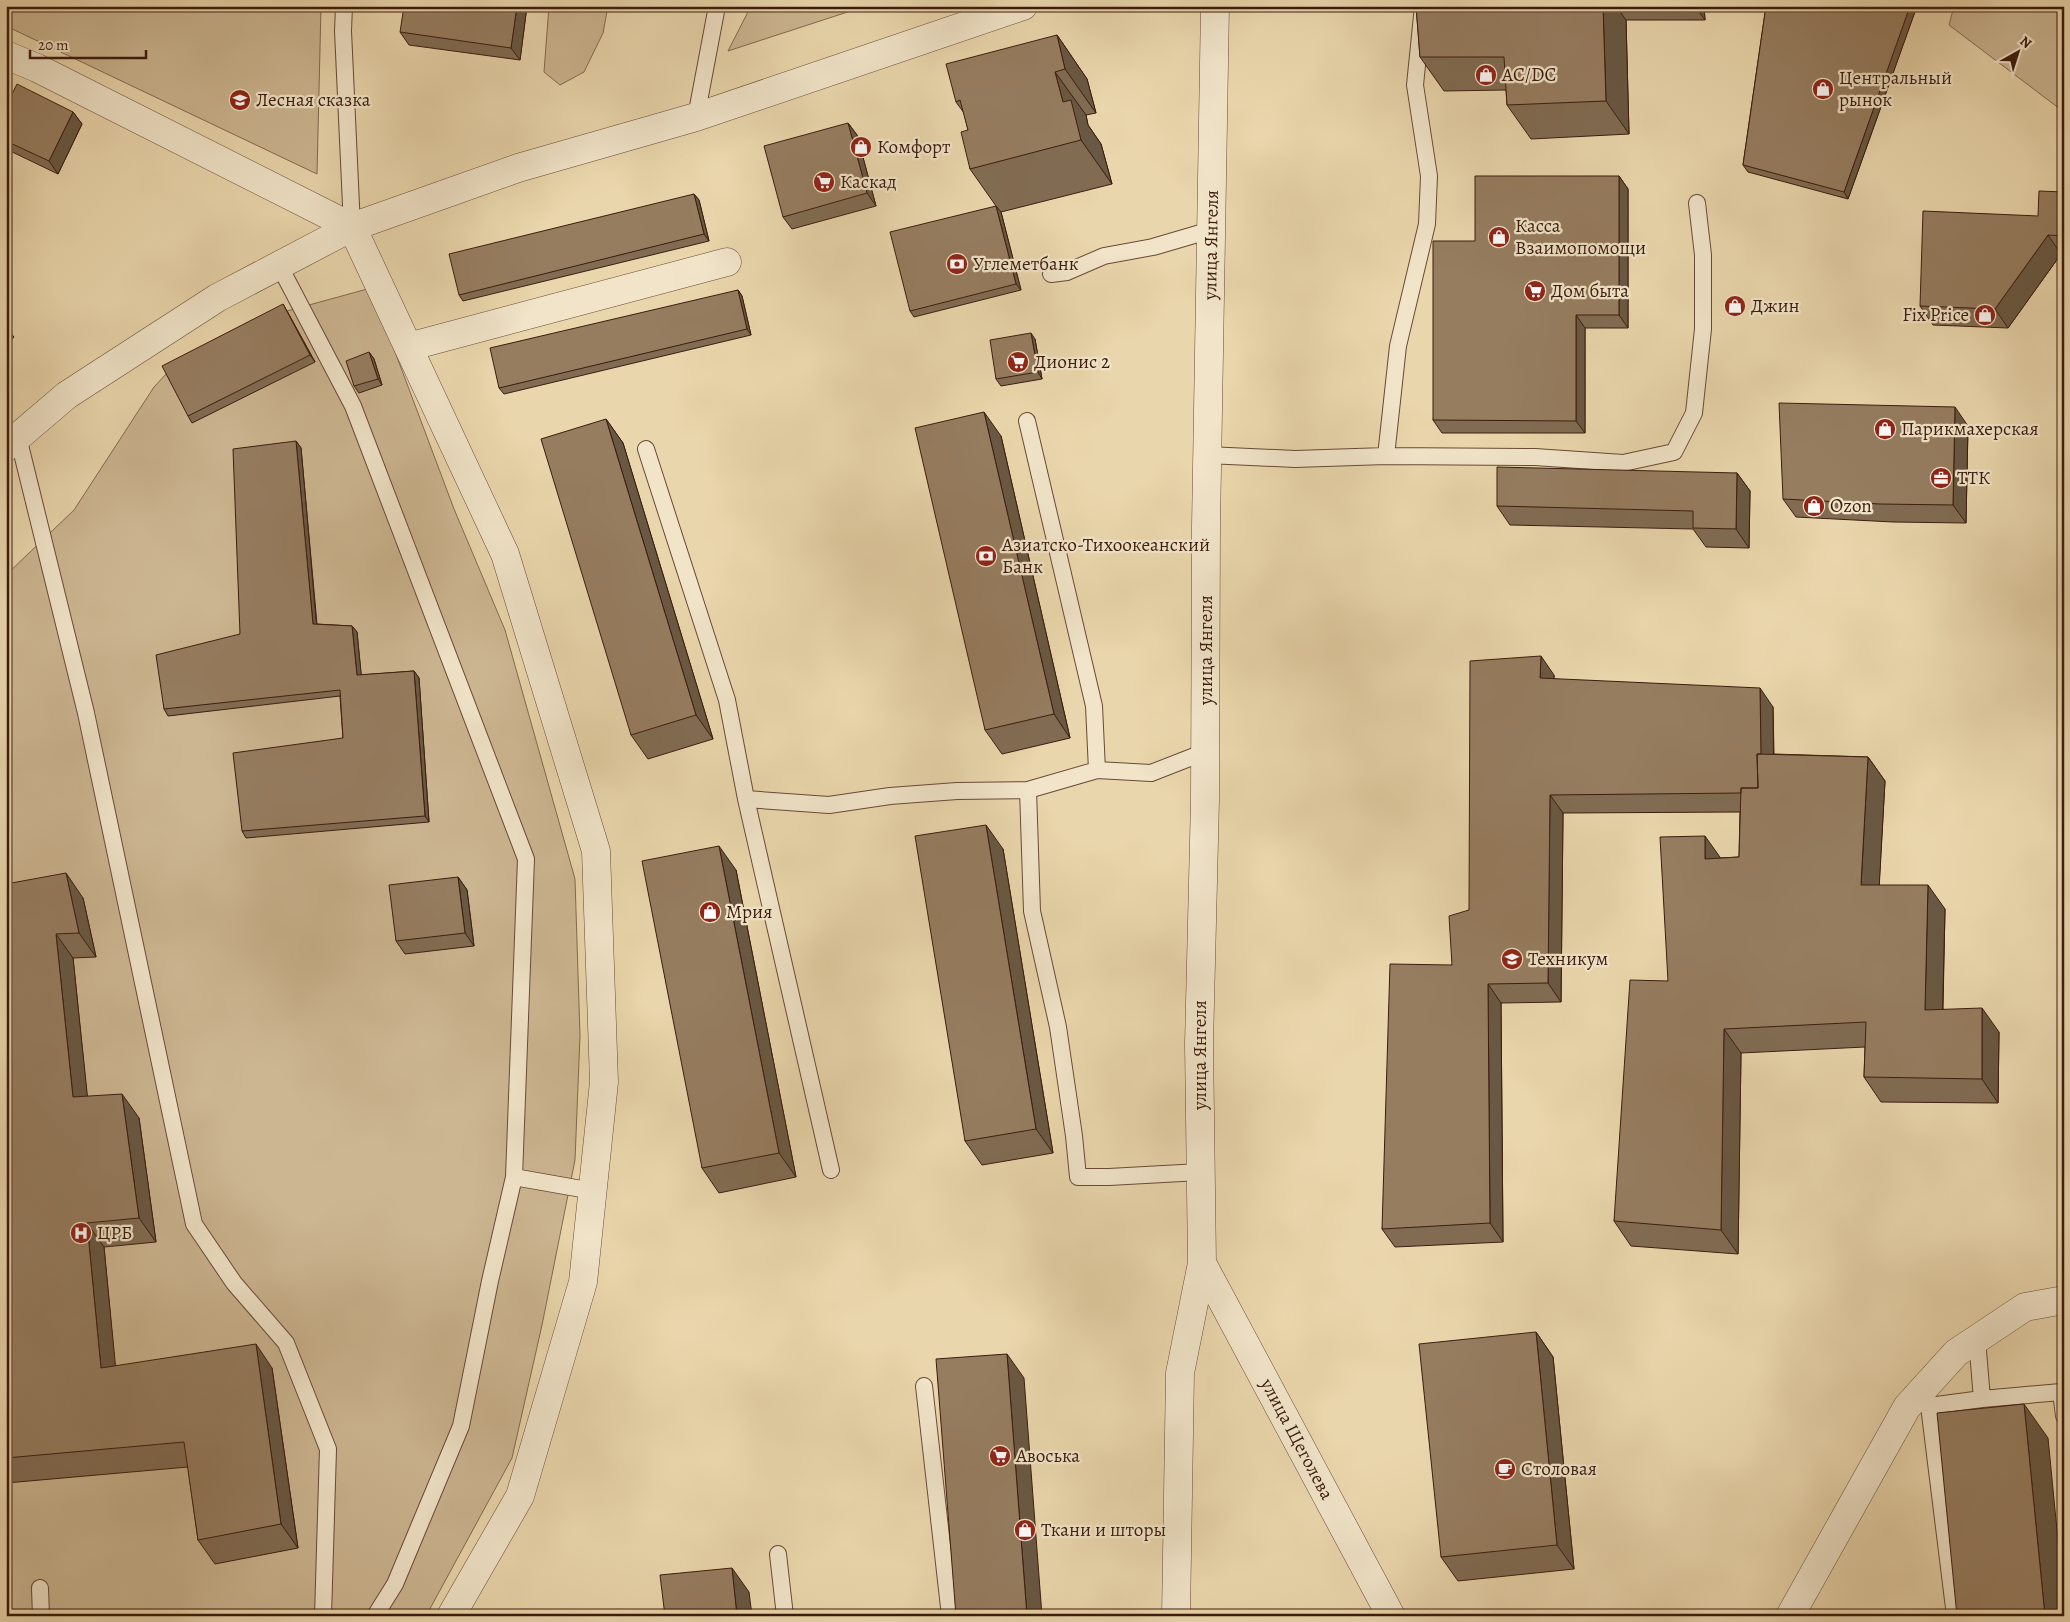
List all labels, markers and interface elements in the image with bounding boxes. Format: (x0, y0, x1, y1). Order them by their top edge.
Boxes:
scale bar (30, 28, 146, 60)
north arrow (1992, 28, 2042, 78)
text: N (2016, 32, 2036, 53)
text: 20 m (38, 35, 69, 55)
place label: AC/DC (1501, 62, 1556, 88)
shop icon: AC/DC (1474, 63, 1498, 87)
place label: Центральный рынок (1839, 65, 1952, 113)
shop icon: Центральный рынок (1811, 77, 1835, 101)
place label: Лесная сказка (256, 87, 371, 113)
school or university icon: Лесная сказка (228, 88, 252, 112)
place label: Комфорт (877, 134, 951, 160)
shop icon: Комфорт (849, 135, 873, 159)
place label: Каскад (840, 169, 897, 195)
supermarket icon: Каскад (812, 170, 836, 194)
street label: улица Янгеля (1197, 190, 1225, 301)
place label: Касса Взаимопомощи (1515, 213, 1646, 261)
shop icon: Касса Взаимопомощи (1487, 225, 1511, 249)
place label: Углеметбанк (973, 251, 1079, 277)
bank icon: Углеметбанк (945, 252, 969, 276)
place label: Дом быта (1551, 278, 1629, 304)
supermarket icon: Дом быта (1523, 279, 1547, 303)
place label: Джин (1751, 293, 1800, 319)
shop icon: Джин (1723, 294, 1747, 318)
place label: Fix Price (1902, 302, 1969, 328)
shop icon: Fix Price (1973, 303, 1997, 327)
place label: Дионис 2 (1034, 349, 1110, 375)
supermarket icon: Дионис 2 (1006, 350, 1030, 374)
place label: Парикмахерская (1901, 416, 2039, 442)
shop icon: Парикмахерская (1873, 417, 1897, 441)
place label: ТТК (1957, 465, 1990, 491)
office icon: ТТК (1929, 466, 1953, 490)
place label: Ozon (1830, 493, 1872, 519)
shop icon: Ozon (1802, 494, 1826, 518)
place label: Азиатско-Тихоокеанский Банк (1001, 532, 1210, 580)
bank icon: Азиатско-Тихоокеанский Банк (974, 544, 998, 568)
street label: улица Янгеля (1193, 595, 1219, 706)
place label: Мрия (726, 899, 772, 925)
shop icon: Мрия (698, 900, 722, 924)
place label: Техникум (1528, 946, 1608, 972)
school or university icon: Техникум (1500, 947, 1524, 971)
street label: улица Янгеля (1187, 1000, 1213, 1111)
place label: ЦРБ (97, 1220, 132, 1246)
hospital icon: ЦРБ (69, 1221, 93, 1245)
street label: улица Щеголева (1254, 1373, 1340, 1504)
place label: Авоська (1015, 1443, 1080, 1469)
supermarket icon: Авоська (988, 1444, 1012, 1468)
place label: Столовая (1521, 1456, 1597, 1482)
cafe icon: Столовая (1493, 1457, 1517, 1481)
place label: Ткани и шторы (1041, 1517, 1166, 1543)
shop icon: Ткани и шторы (1013, 1518, 1037, 1542)

